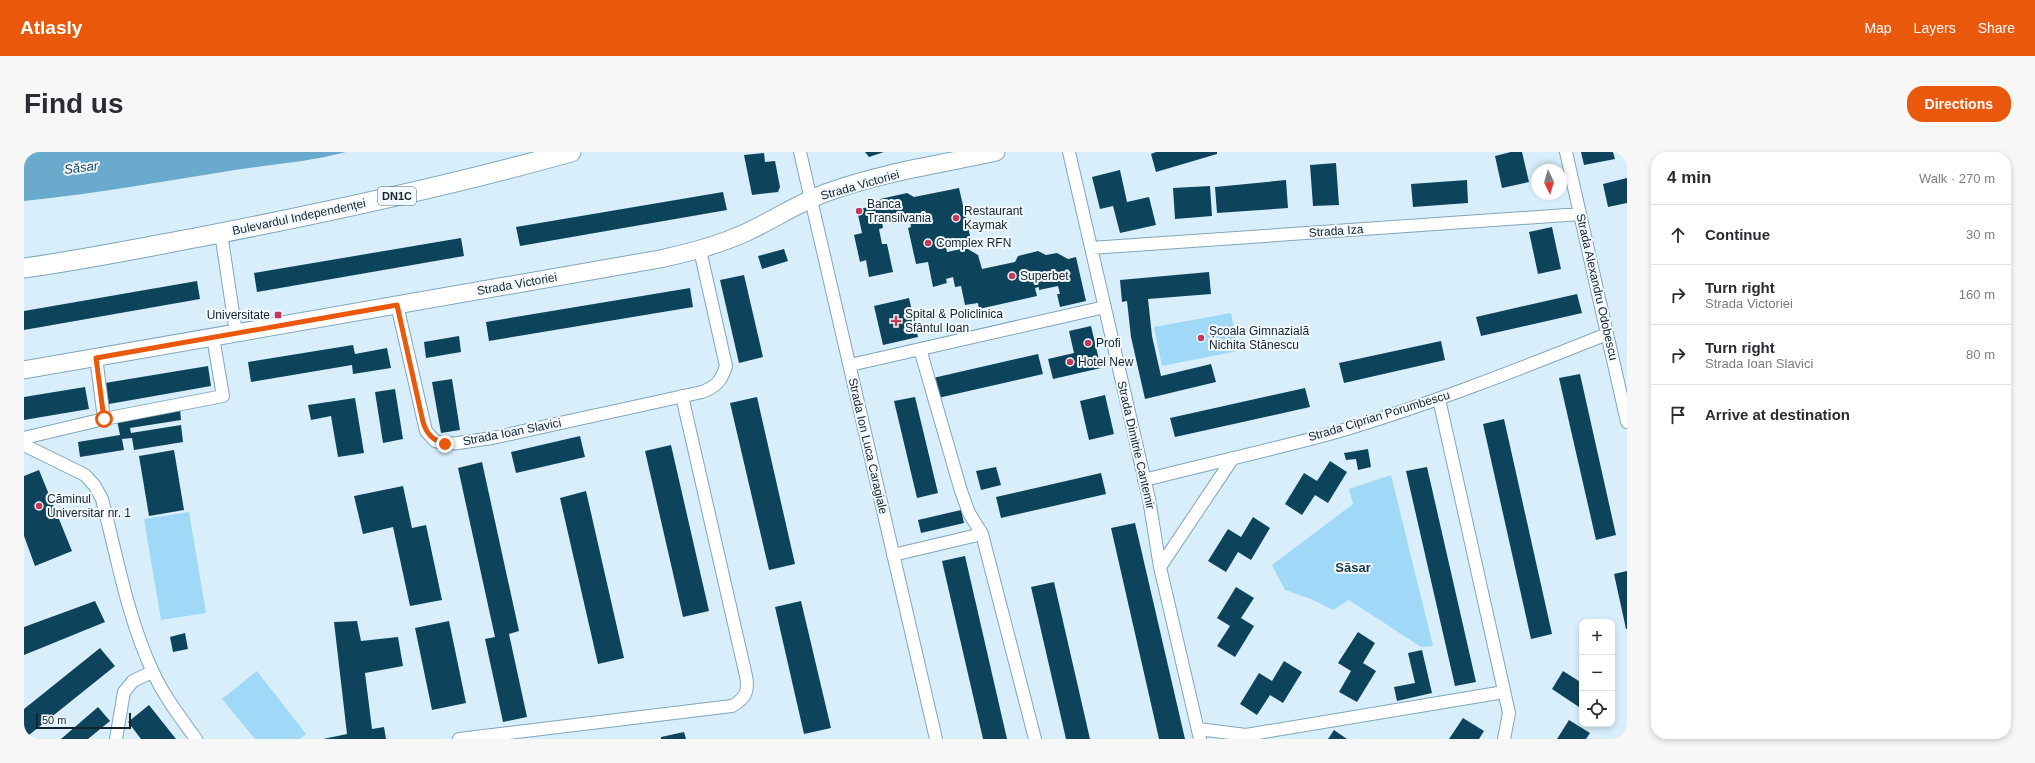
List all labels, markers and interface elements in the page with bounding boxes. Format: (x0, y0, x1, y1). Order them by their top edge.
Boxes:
text: Atlasly (20, 17, 82, 38)
text: Map (1864, 20, 1892, 36)
text: Layers (1914, 20, 1956, 36)
text: Share (1978, 20, 2015, 36)
button: Directions (1907, 86, 2011, 122)
text: Find us (24, 88, 124, 119)
water label: Săsar (63, 158, 99, 177)
north arrow (1531, 164, 1567, 200)
street label: Strada Victoriei (819, 167, 901, 203)
text: 4 min (1667, 168, 1711, 187)
text: Walk · 270 m (1919, 171, 1995, 186)
road number: DN1C (378, 187, 416, 205)
street label: Bulevardul Independenței (231, 196, 367, 238)
place label: Banca Transilvania (867, 197, 932, 225)
place label: Restaurant Kaymak (964, 204, 1023, 232)
marker: Banca Transilvania (854, 206, 864, 216)
street label: Strada Alexandru Odobescu (1573, 212, 1621, 362)
marker: Restaurant Kaymak (951, 213, 961, 223)
street label: Strada Iza (1308, 222, 1364, 240)
icon: ahead (1667, 224, 1689, 246)
text: Continue (1705, 226, 1770, 243)
text: 30 m (1966, 227, 1995, 242)
place label: Complex RFN (936, 236, 1011, 250)
marker: Complex RFN (923, 238, 933, 248)
place label: Superbet (1020, 269, 1069, 283)
street label: Strada Victoriei (476, 270, 558, 298)
marker: Superbet (1007, 271, 1017, 281)
text: Turn right (1705, 279, 1775, 296)
icon: right (1667, 284, 1689, 306)
text: 160 m (1959, 287, 1995, 302)
text: Strada Victoriei (1705, 296, 1793, 311)
place label: Spital & Policlinica Sfântul Ioan (905, 307, 1003, 335)
place label: Universitate (207, 308, 270, 322)
marker: Universitate (273, 310, 283, 320)
marker: Spital & Policlinica Sfântul Ioan (890, 315, 902, 327)
place label: Școala Gimnazială Nichita Stănescu (1209, 324, 1309, 352)
marker: Școala Gimnazială Nichita Stănescu (1196, 333, 1206, 343)
place label: Profi (1096, 336, 1121, 350)
marker: Profi (1083, 338, 1093, 348)
text: Turn right (1705, 339, 1775, 356)
icon: right (1667, 344, 1689, 366)
text: 80 m (1966, 347, 1995, 362)
place label: Hotel New (1078, 355, 1134, 369)
text: Strada Ioan Slavici (1705, 356, 1813, 371)
marker: Hotel New (1065, 357, 1075, 367)
street label: Strada Ion Luca Caragiale (845, 376, 891, 516)
street label: Strada Dimitrie Cantemir (1114, 379, 1158, 511)
street label: Strada Ciprian Porumbescu (1306, 388, 1452, 444)
icon: arrive (1667, 404, 1689, 426)
text: Arrive at destination (1705, 406, 1850, 423)
route start (95, 410, 113, 428)
street label: Strada Ioan Slavici (462, 416, 562, 448)
route end (436, 435, 454, 453)
place label: Căminul Universitar nr. 1 (47, 492, 131, 520)
marker: Căminul Universitar nr. 1 (34, 501, 44, 511)
district label: Săsar (1335, 560, 1371, 575)
map controls (1579, 619, 1615, 727)
button: + (1579, 619, 1615, 655)
button: − (1579, 655, 1615, 691)
button: locate (1579, 691, 1615, 727)
scale bar (36, 711, 131, 730)
text: 50 m (42, 714, 66, 726)

